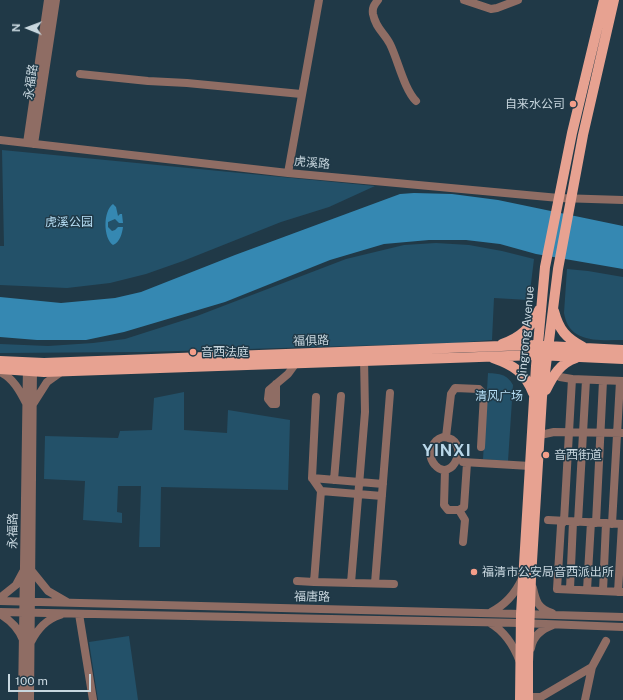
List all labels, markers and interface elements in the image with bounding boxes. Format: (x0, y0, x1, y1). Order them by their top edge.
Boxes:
north arrow (8, 8, 48, 48)
text: N (10, 23, 22, 32)
street label: 永福路 (21, 63, 41, 101)
place label: 自来水公司 (505, 97, 565, 111)
marker: 自来水公司 (568, 99, 578, 109)
street label: 虎溪路 (293, 154, 331, 172)
park label: 虎溪公园 (45, 215, 93, 229)
street label: Qingrong Avenue (515, 285, 537, 383)
street label: 福俱路 (293, 333, 329, 349)
place label: 音西法庭 (201, 345, 249, 359)
marker: 音西法庭 (188, 347, 198, 357)
park label: 清风广场 (475, 389, 523, 403)
district label: YINXI (422, 441, 472, 461)
place label: 音西街道 (554, 448, 602, 462)
marker: 音西街道 (541, 450, 551, 460)
street label: 永福路 (5, 513, 21, 549)
place label: 福清市公安局音西派出所 (482, 565, 614, 579)
marker: 福清市公安局音西派出所 (469, 567, 479, 577)
street label: 福唐路 (294, 589, 330, 605)
scale bar (10, 666, 93, 692)
text: 100 m (15, 674, 48, 688)

